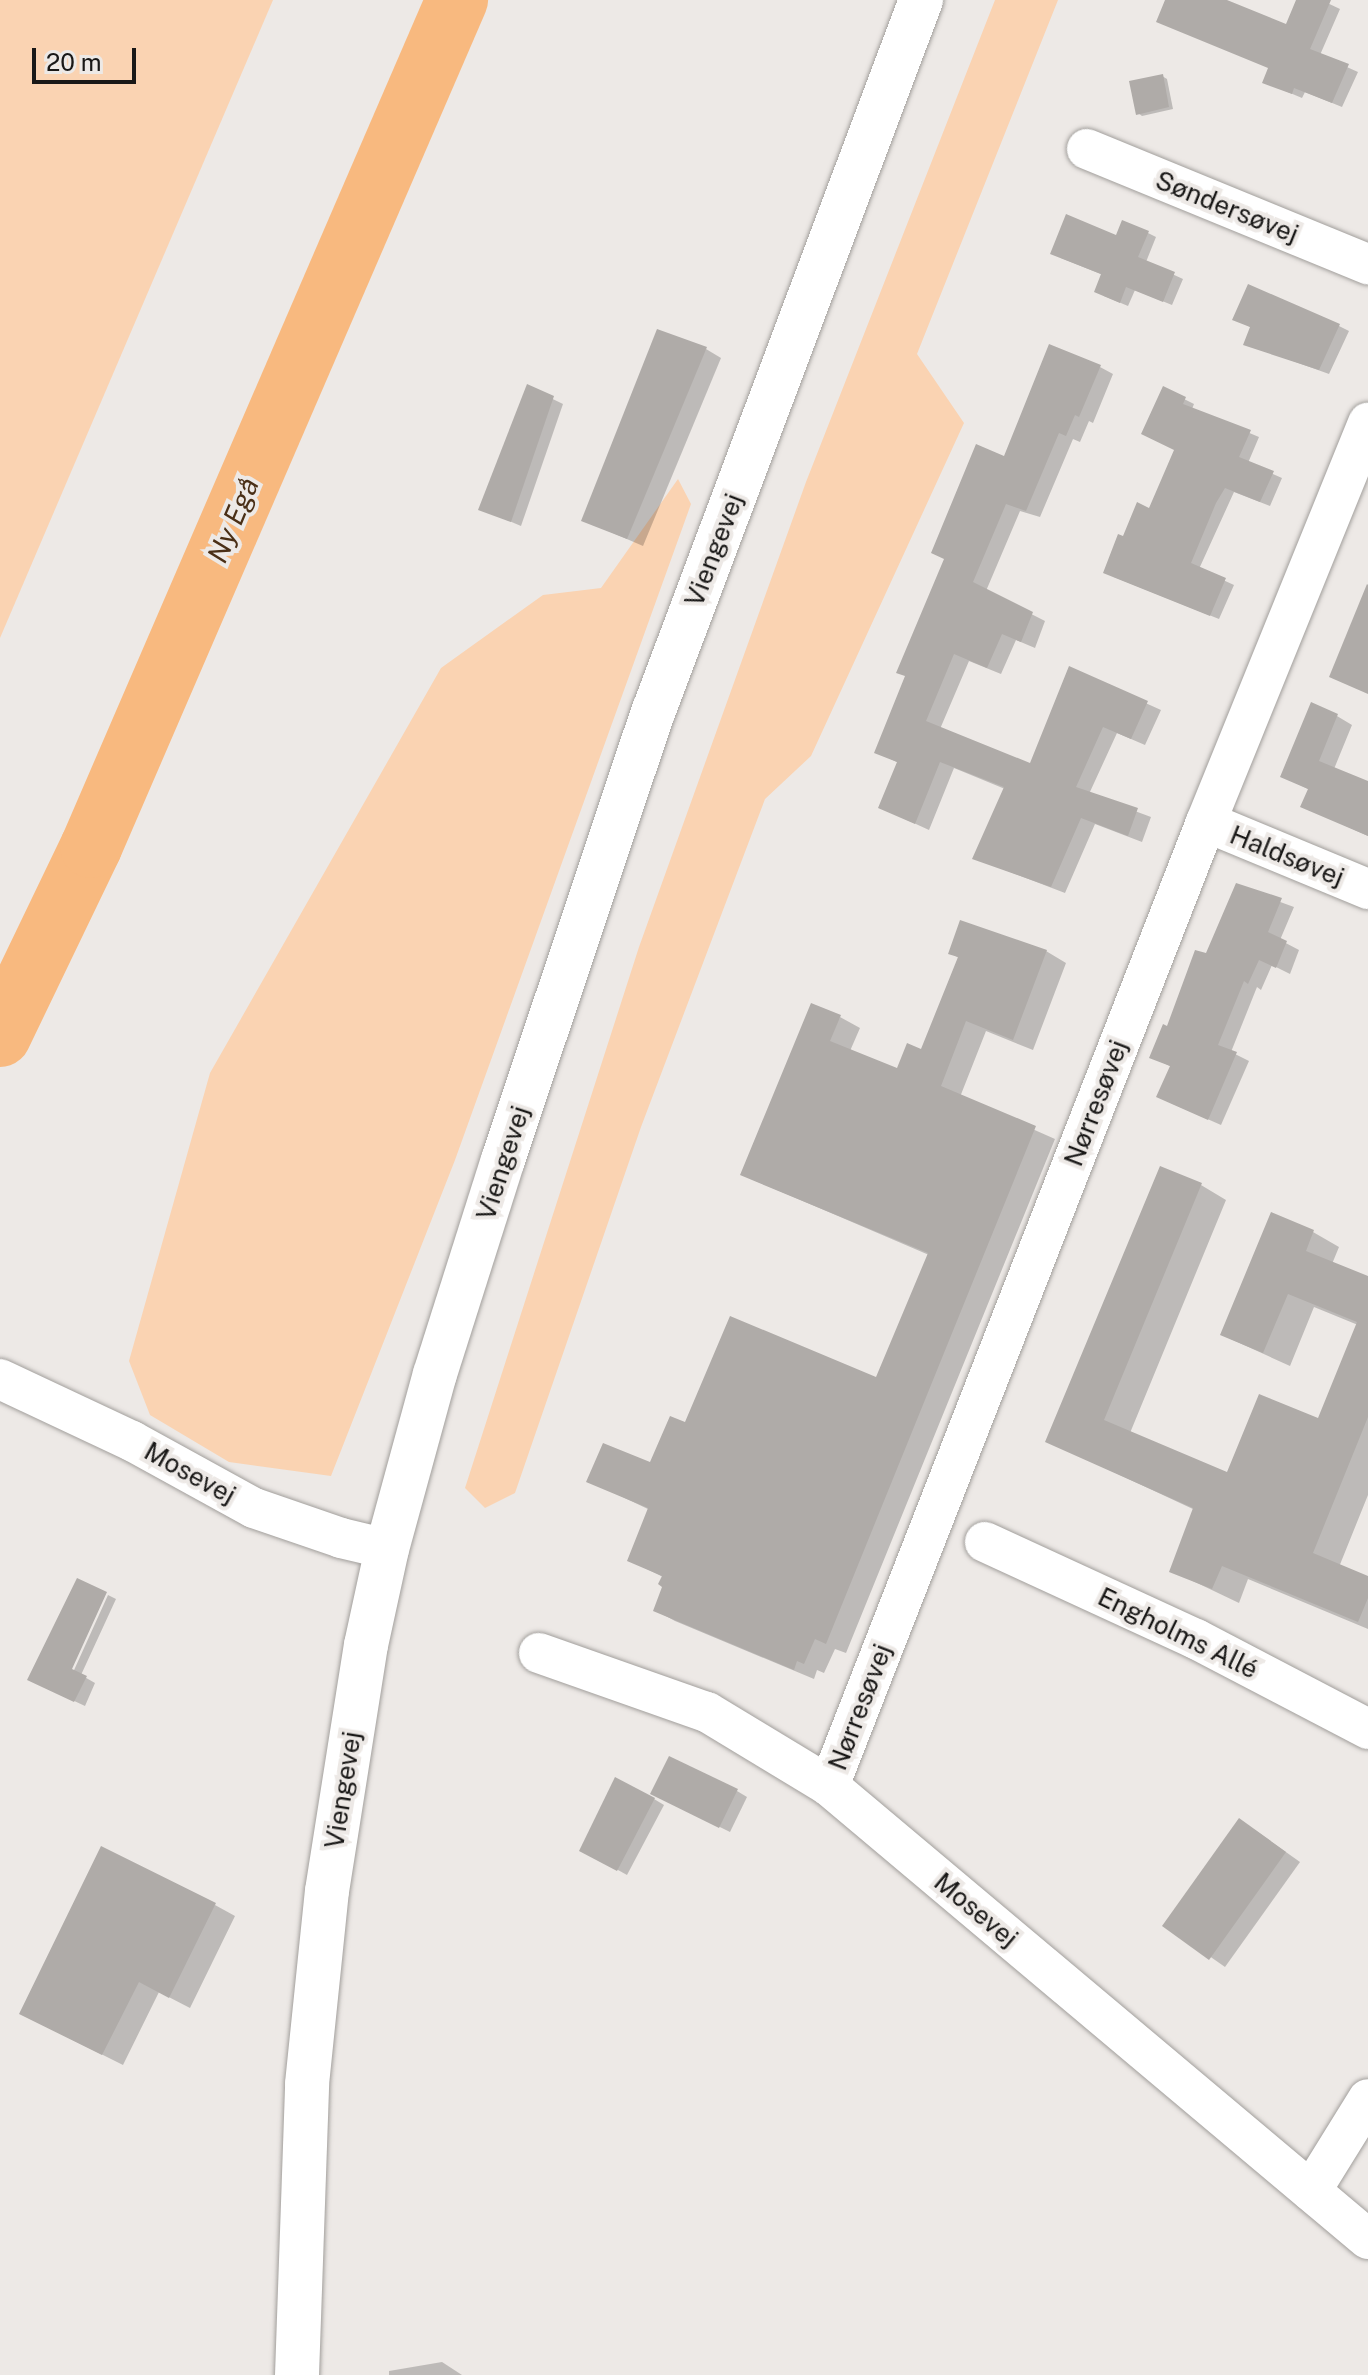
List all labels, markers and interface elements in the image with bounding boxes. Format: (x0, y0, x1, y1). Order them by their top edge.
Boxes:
scale bar (36, 32, 140, 82)
text: 20 m (46, 48, 102, 76)
street label: Søndersøvej (1151, 164, 1303, 250)
water label: Ny Egå (200, 472, 266, 568)
street label: Viengevej (678, 489, 750, 611)
street label: Haldsøvej (1225, 819, 1349, 893)
street label: Nørresøvej (1058, 1035, 1134, 1171)
street label: Viengevej (470, 1102, 536, 1224)
street label: Mosevej (139, 1435, 241, 1511)
street label: Engholms Allé (1093, 1581, 1263, 1685)
street label: Nørresøvej (822, 1639, 898, 1775)
street label: Viengevej (318, 1729, 368, 1851)
street label: Mosevej (928, 1866, 1024, 1954)

